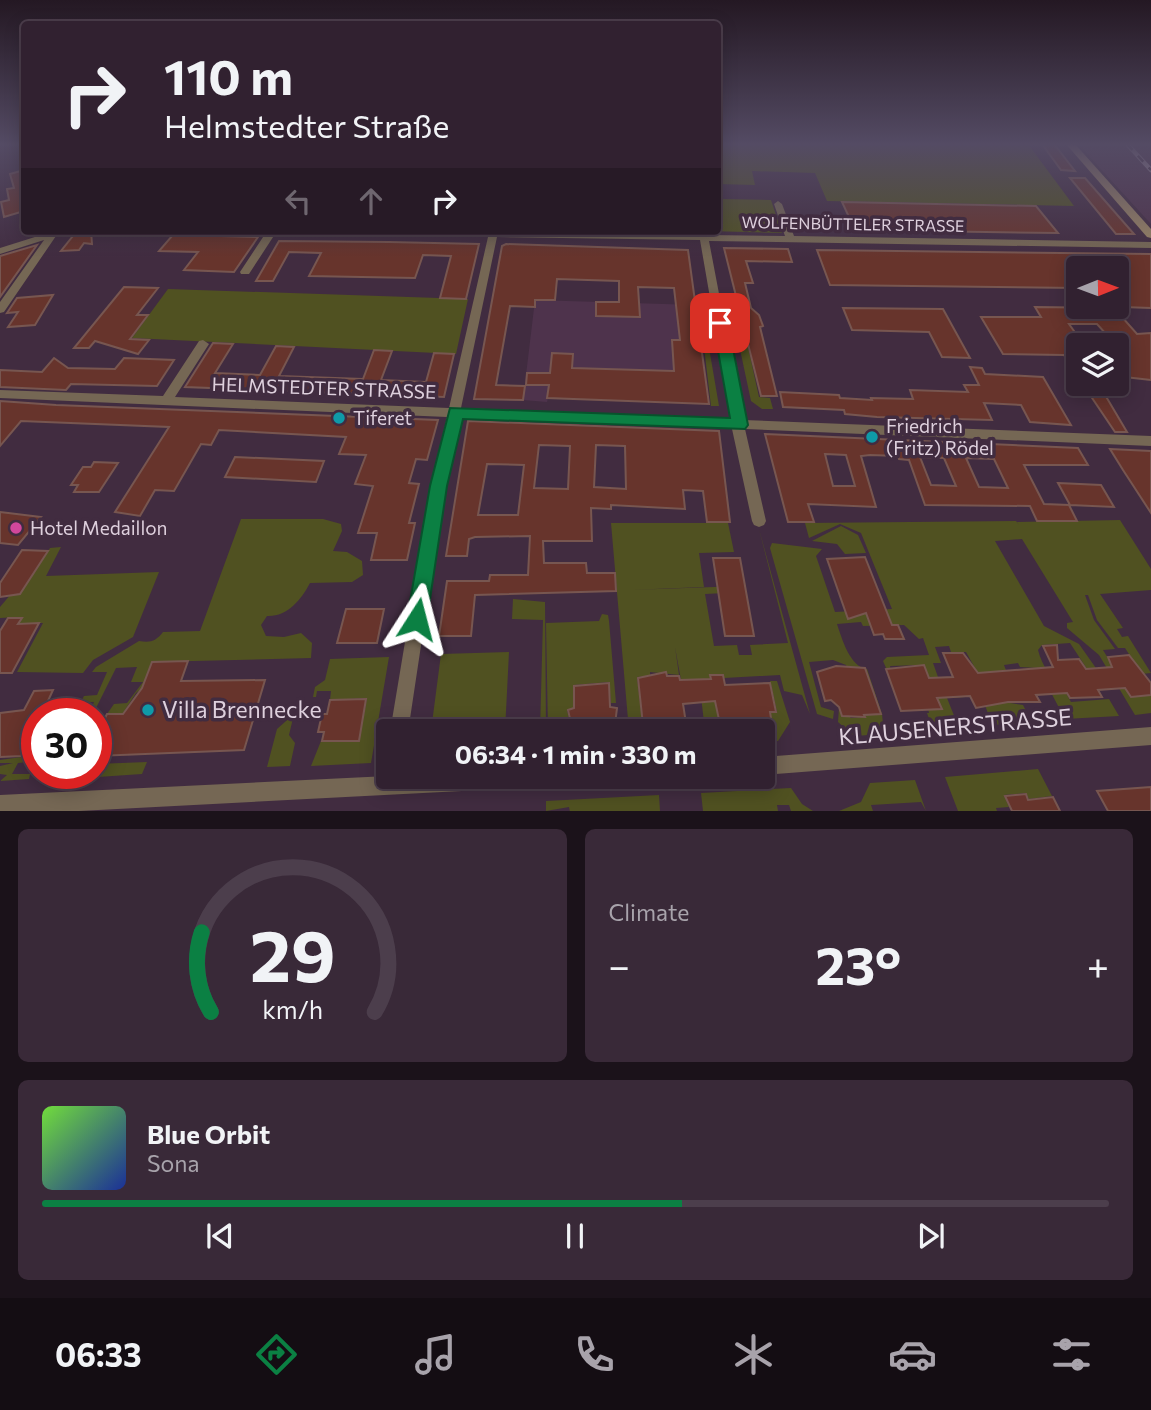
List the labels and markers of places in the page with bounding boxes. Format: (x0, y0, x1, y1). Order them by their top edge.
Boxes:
pin (690, 293, 750, 353)
place label: Tiferet (353, 406, 412, 429)
marker: Tiferet (331, 410, 347, 426)
place label: Friedrich (Fritz) Rödel (886, 414, 994, 459)
marker: Friedrich (Fritz) Rödel (864, 429, 880, 445)
place label: Hotel Medaillon (30, 516, 167, 539)
marker: Hotel Medaillon (8, 520, 24, 536)
place label: Villa Brennecke (162, 695, 322, 723)
marker: Villa Brennecke (140, 702, 156, 718)

